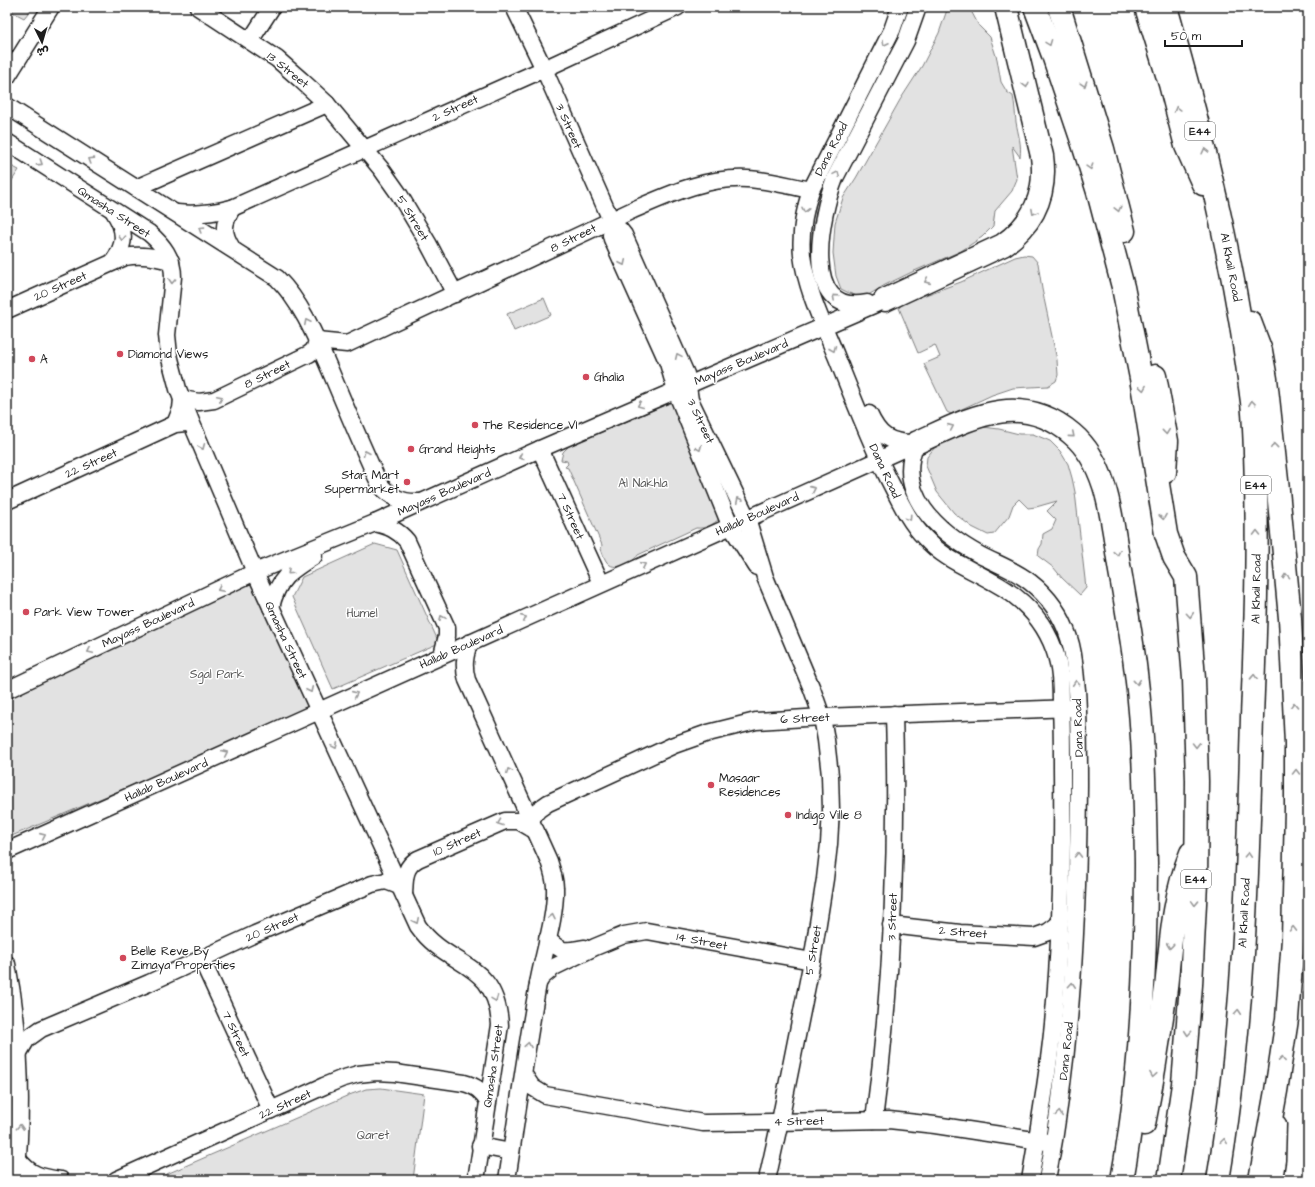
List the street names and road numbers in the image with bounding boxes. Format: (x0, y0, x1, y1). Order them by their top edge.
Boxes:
street label: 13 Street (263, 48, 312, 93)
street label: 2 Street (429, 91, 481, 126)
street label: 3 Street (551, 101, 586, 152)
street label: Dana Road (811, 119, 852, 179)
road number: E44 (1185, 122, 1215, 140)
street label: Qmasha Street (74, 182, 154, 242)
street label: 5 Street (392, 192, 433, 244)
street label: 8 Street (547, 220, 599, 257)
street label: Al Khail Road (1216, 231, 1246, 303)
street label: 20 Street (31, 267, 89, 306)
street label: Mayass Boulevard (692, 335, 791, 391)
street label: 8 Street (241, 356, 293, 393)
street label: 3 Street (683, 396, 718, 447)
street label: Dana Road (865, 441, 905, 501)
street label: 22 Street (62, 444, 120, 483)
street label: Mayass Boulevard (395, 464, 494, 522)
road number: E44 (1241, 476, 1271, 494)
street label: Hallab Boulevard (713, 488, 802, 540)
street label: 7 Street (553, 490, 588, 542)
street label: Al Khail Road (1247, 554, 1266, 624)
street label: Mayass Boulevard (99, 595, 198, 653)
street label: Qmasha Street (260, 599, 311, 682)
street label: Hallab Boulevard (417, 621, 506, 673)
street label: Dana Road (1069, 699, 1088, 757)
street label: 6 Street (780, 709, 830, 728)
street label: Hallab Boulevard (122, 754, 211, 806)
street label: 10 Street (430, 824, 484, 861)
road number: E44 (1181, 870, 1211, 888)
street label: Al Khail Road (1234, 878, 1255, 948)
street label: 3 Street (883, 893, 902, 941)
street label: 20 Street (243, 909, 302, 946)
street label: 2 Street (938, 922, 988, 943)
street label: 5 Street (801, 924, 826, 976)
street label: 14 Street (675, 928, 729, 955)
street label: 7 Street (217, 1008, 254, 1060)
street label: Dana Road (1055, 1021, 1078, 1081)
street label: Qmasha Street (479, 1023, 508, 1109)
street label: 22 Street (256, 1085, 314, 1124)
street label: 4 Street (774, 1113, 824, 1130)

